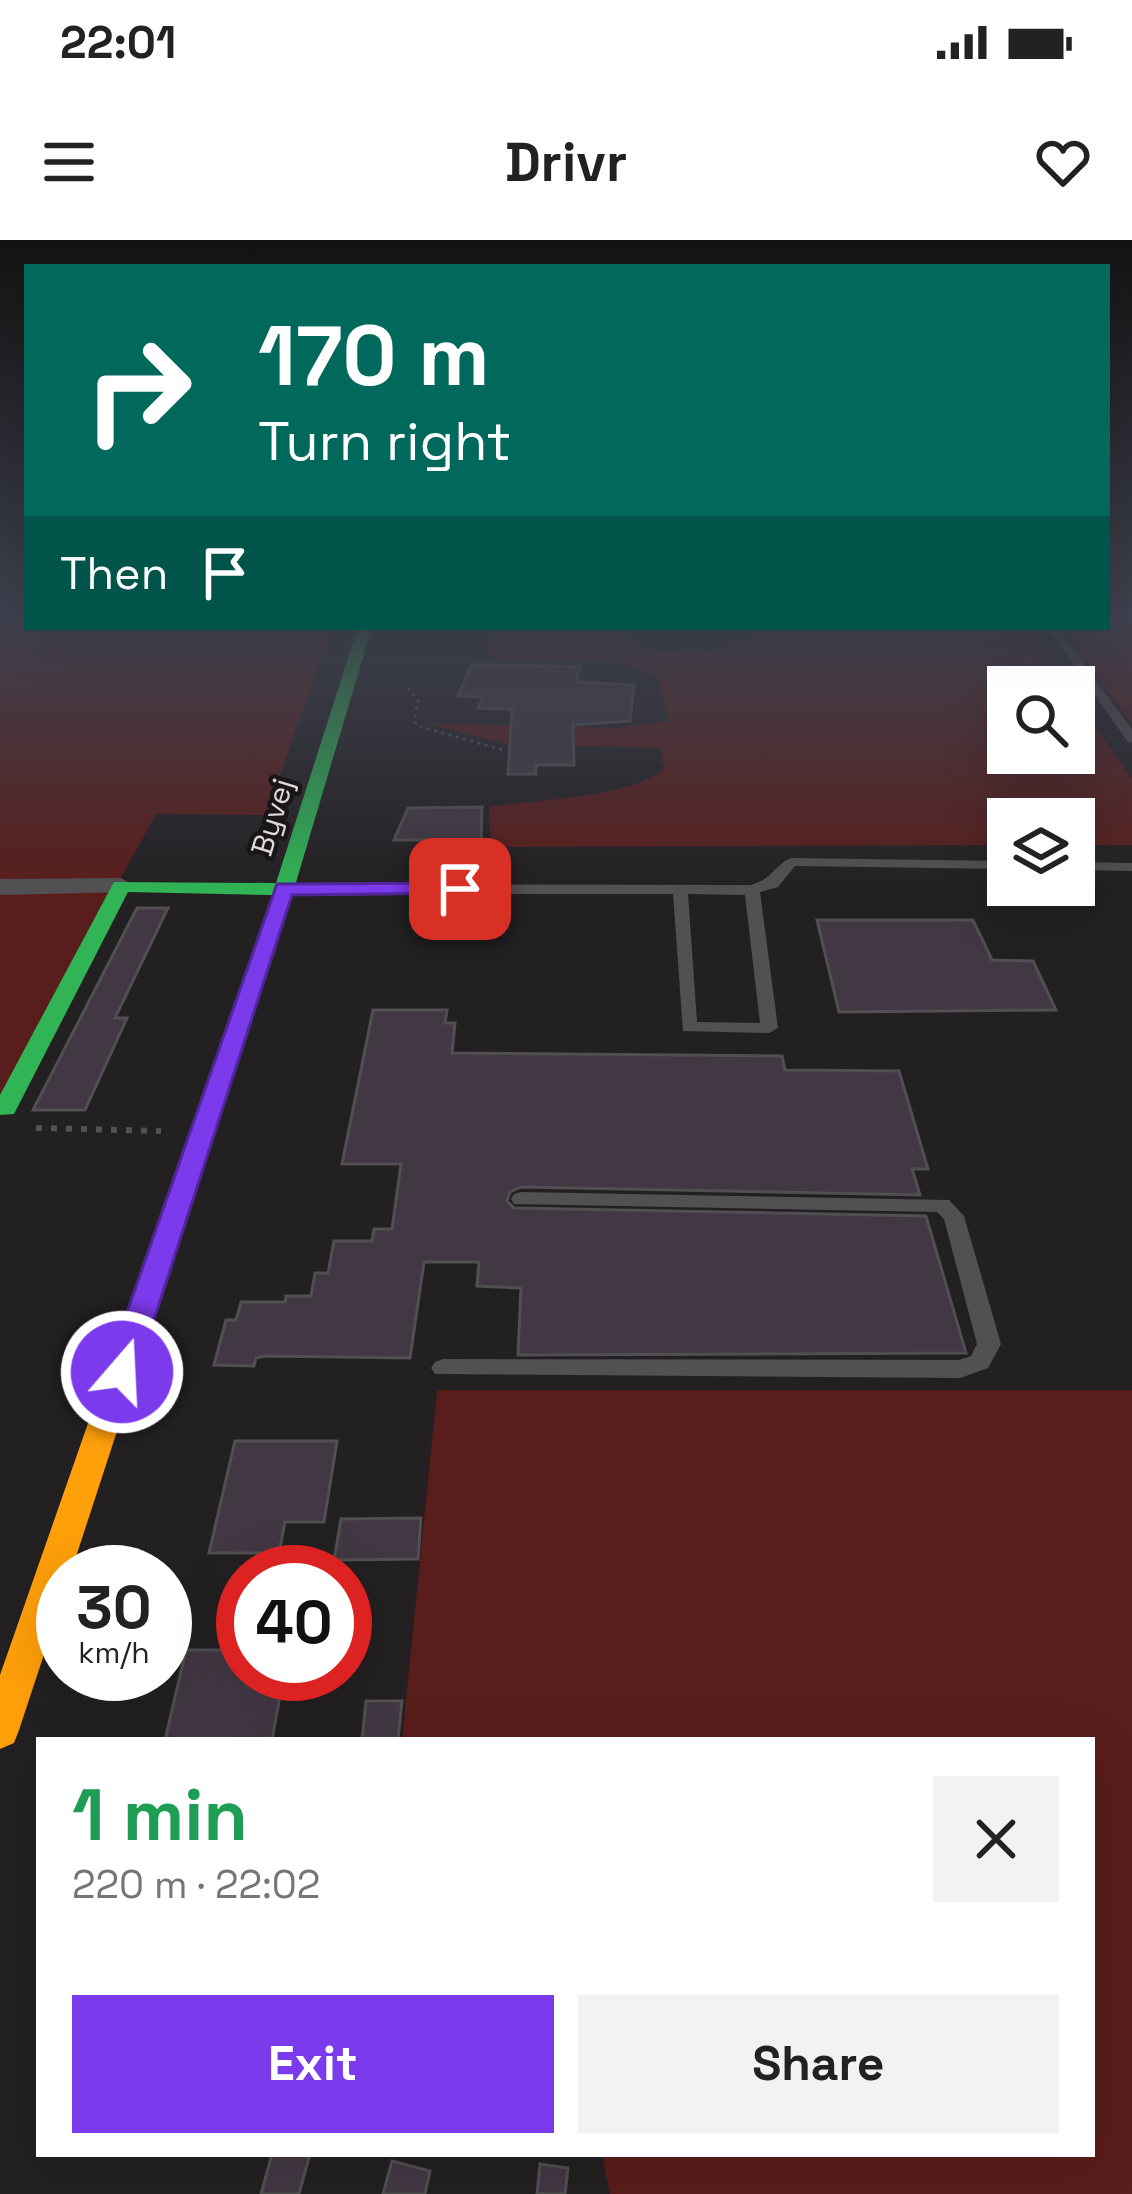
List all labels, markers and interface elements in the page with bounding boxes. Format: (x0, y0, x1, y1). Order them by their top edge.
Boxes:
text: 22:01 (60, 14, 176, 71)
text: Drivr (505, 128, 627, 197)
icon: menu (36, 129, 102, 195)
icon: heart (1030, 129, 1096, 195)
text: 170 m (258, 302, 490, 410)
icon: right (60, 312, 216, 468)
text: Turn right (258, 407, 511, 476)
icon: arrive (192, 540, 258, 606)
text: Then (60, 545, 168, 602)
map controls (987, 666, 1095, 906)
button: search (987, 666, 1095, 774)
street label: Byvej (242, 774, 302, 860)
button: layers (987, 798, 1095, 906)
pin (409, 838, 511, 940)
icon: arrive (427, 856, 493, 922)
position arrow (59, 1309, 185, 1435)
speed limit sign: 40 (216, 1545, 372, 1701)
text: 30 (76, 1569, 152, 1646)
text: km/h (78, 1633, 150, 1672)
text: 1 min (72, 1769, 248, 1861)
button: close (933, 1776, 1059, 1902)
text: 220 m · 22:02 (72, 1860, 320, 1909)
button: Exit (72, 1995, 554, 2133)
button: Share (578, 1995, 1059, 2133)

